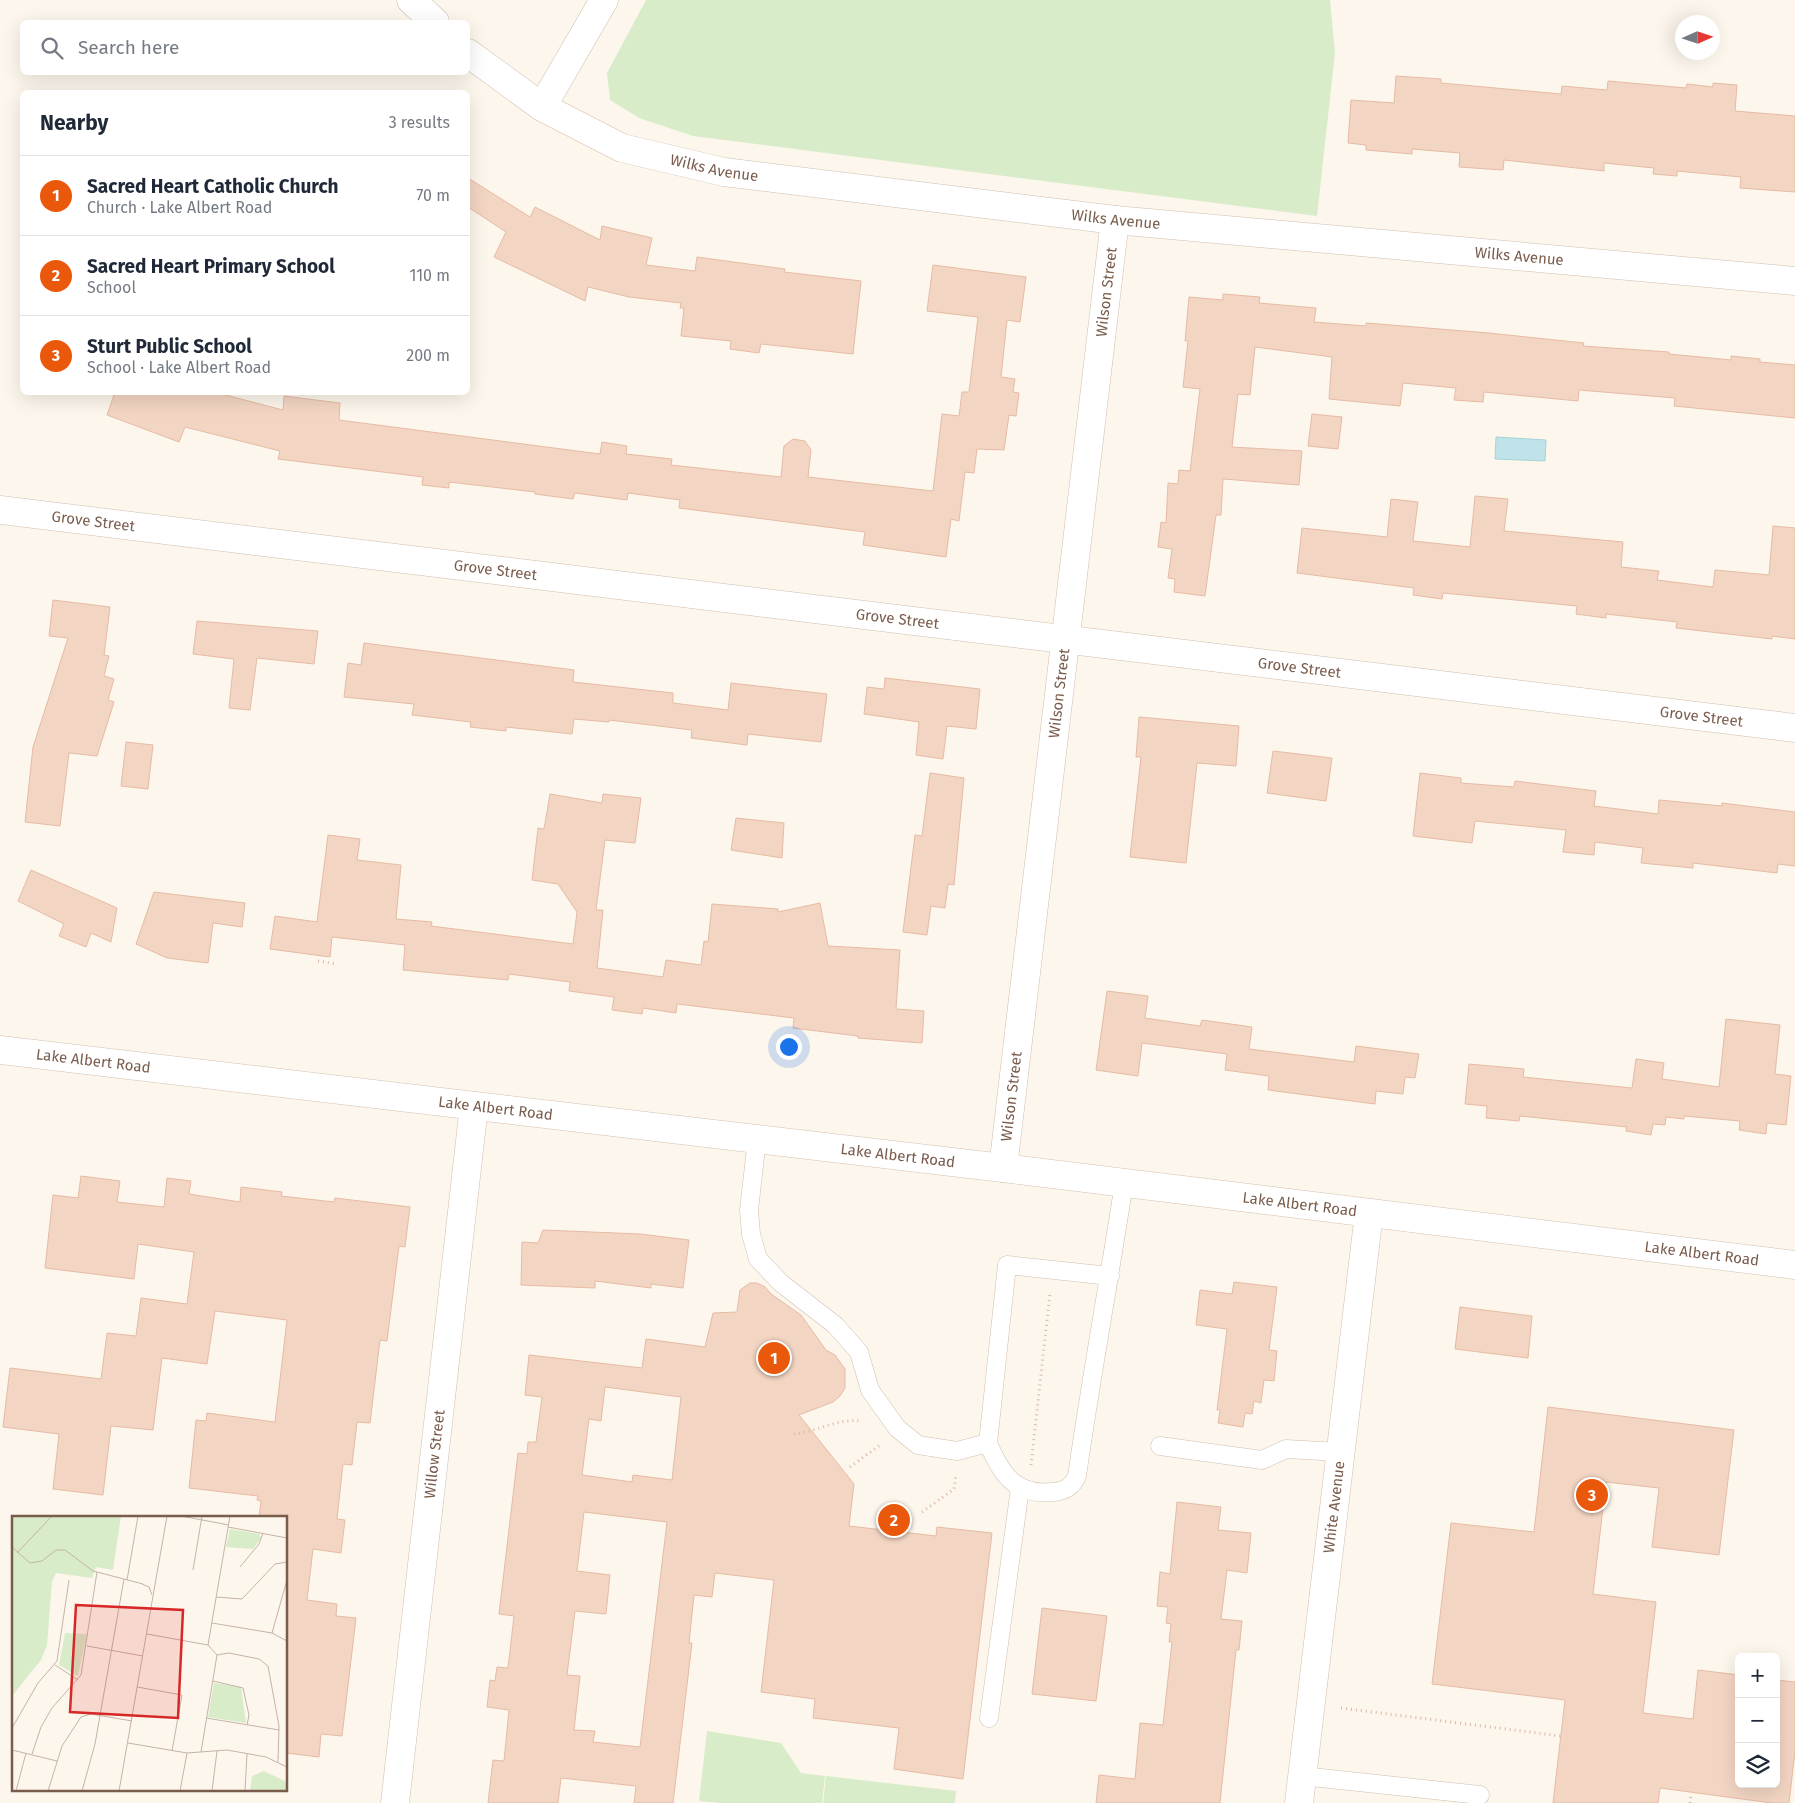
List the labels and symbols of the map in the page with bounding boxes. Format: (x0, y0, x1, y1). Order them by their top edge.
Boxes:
north arrow (1675, 15, 1720, 60)
street label: Wilks Avenue (668, 151, 759, 185)
street label: Wilks Avenue (1070, 206, 1161, 233)
street label: Wilks Avenue (1474, 243, 1565, 269)
street label: Wilson Street (1092, 246, 1121, 338)
street label: Grove Street (51, 507, 137, 535)
street label: Grove Street (453, 556, 539, 584)
street label: Grove Street (855, 605, 941, 633)
street label: Wilson Street (1045, 647, 1073, 739)
street label: Grove Street (1257, 654, 1343, 682)
street label: Grove Street (1659, 703, 1745, 731)
your location (776, 1034, 802, 1060)
street label: Lake Albert Road (35, 1045, 152, 1077)
street label: Wilson Street (997, 1050, 1026, 1142)
street label: Lake Albert Road (437, 1093, 554, 1124)
street label: Lake Albert Road (840, 1140, 956, 1171)
street label: Lake Albert Road (1242, 1188, 1358, 1220)
street label: Lake Albert Road (1644, 1238, 1760, 1270)
pin: 1 (758, 1339, 790, 1377)
street label: Willow Street (421, 1408, 449, 1500)
street label: White Avenue (1320, 1460, 1349, 1554)
pin: 3 (1576, 1476, 1608, 1514)
pin: 2 (878, 1501, 910, 1539)
inset map (12, 1516, 288, 1790)

